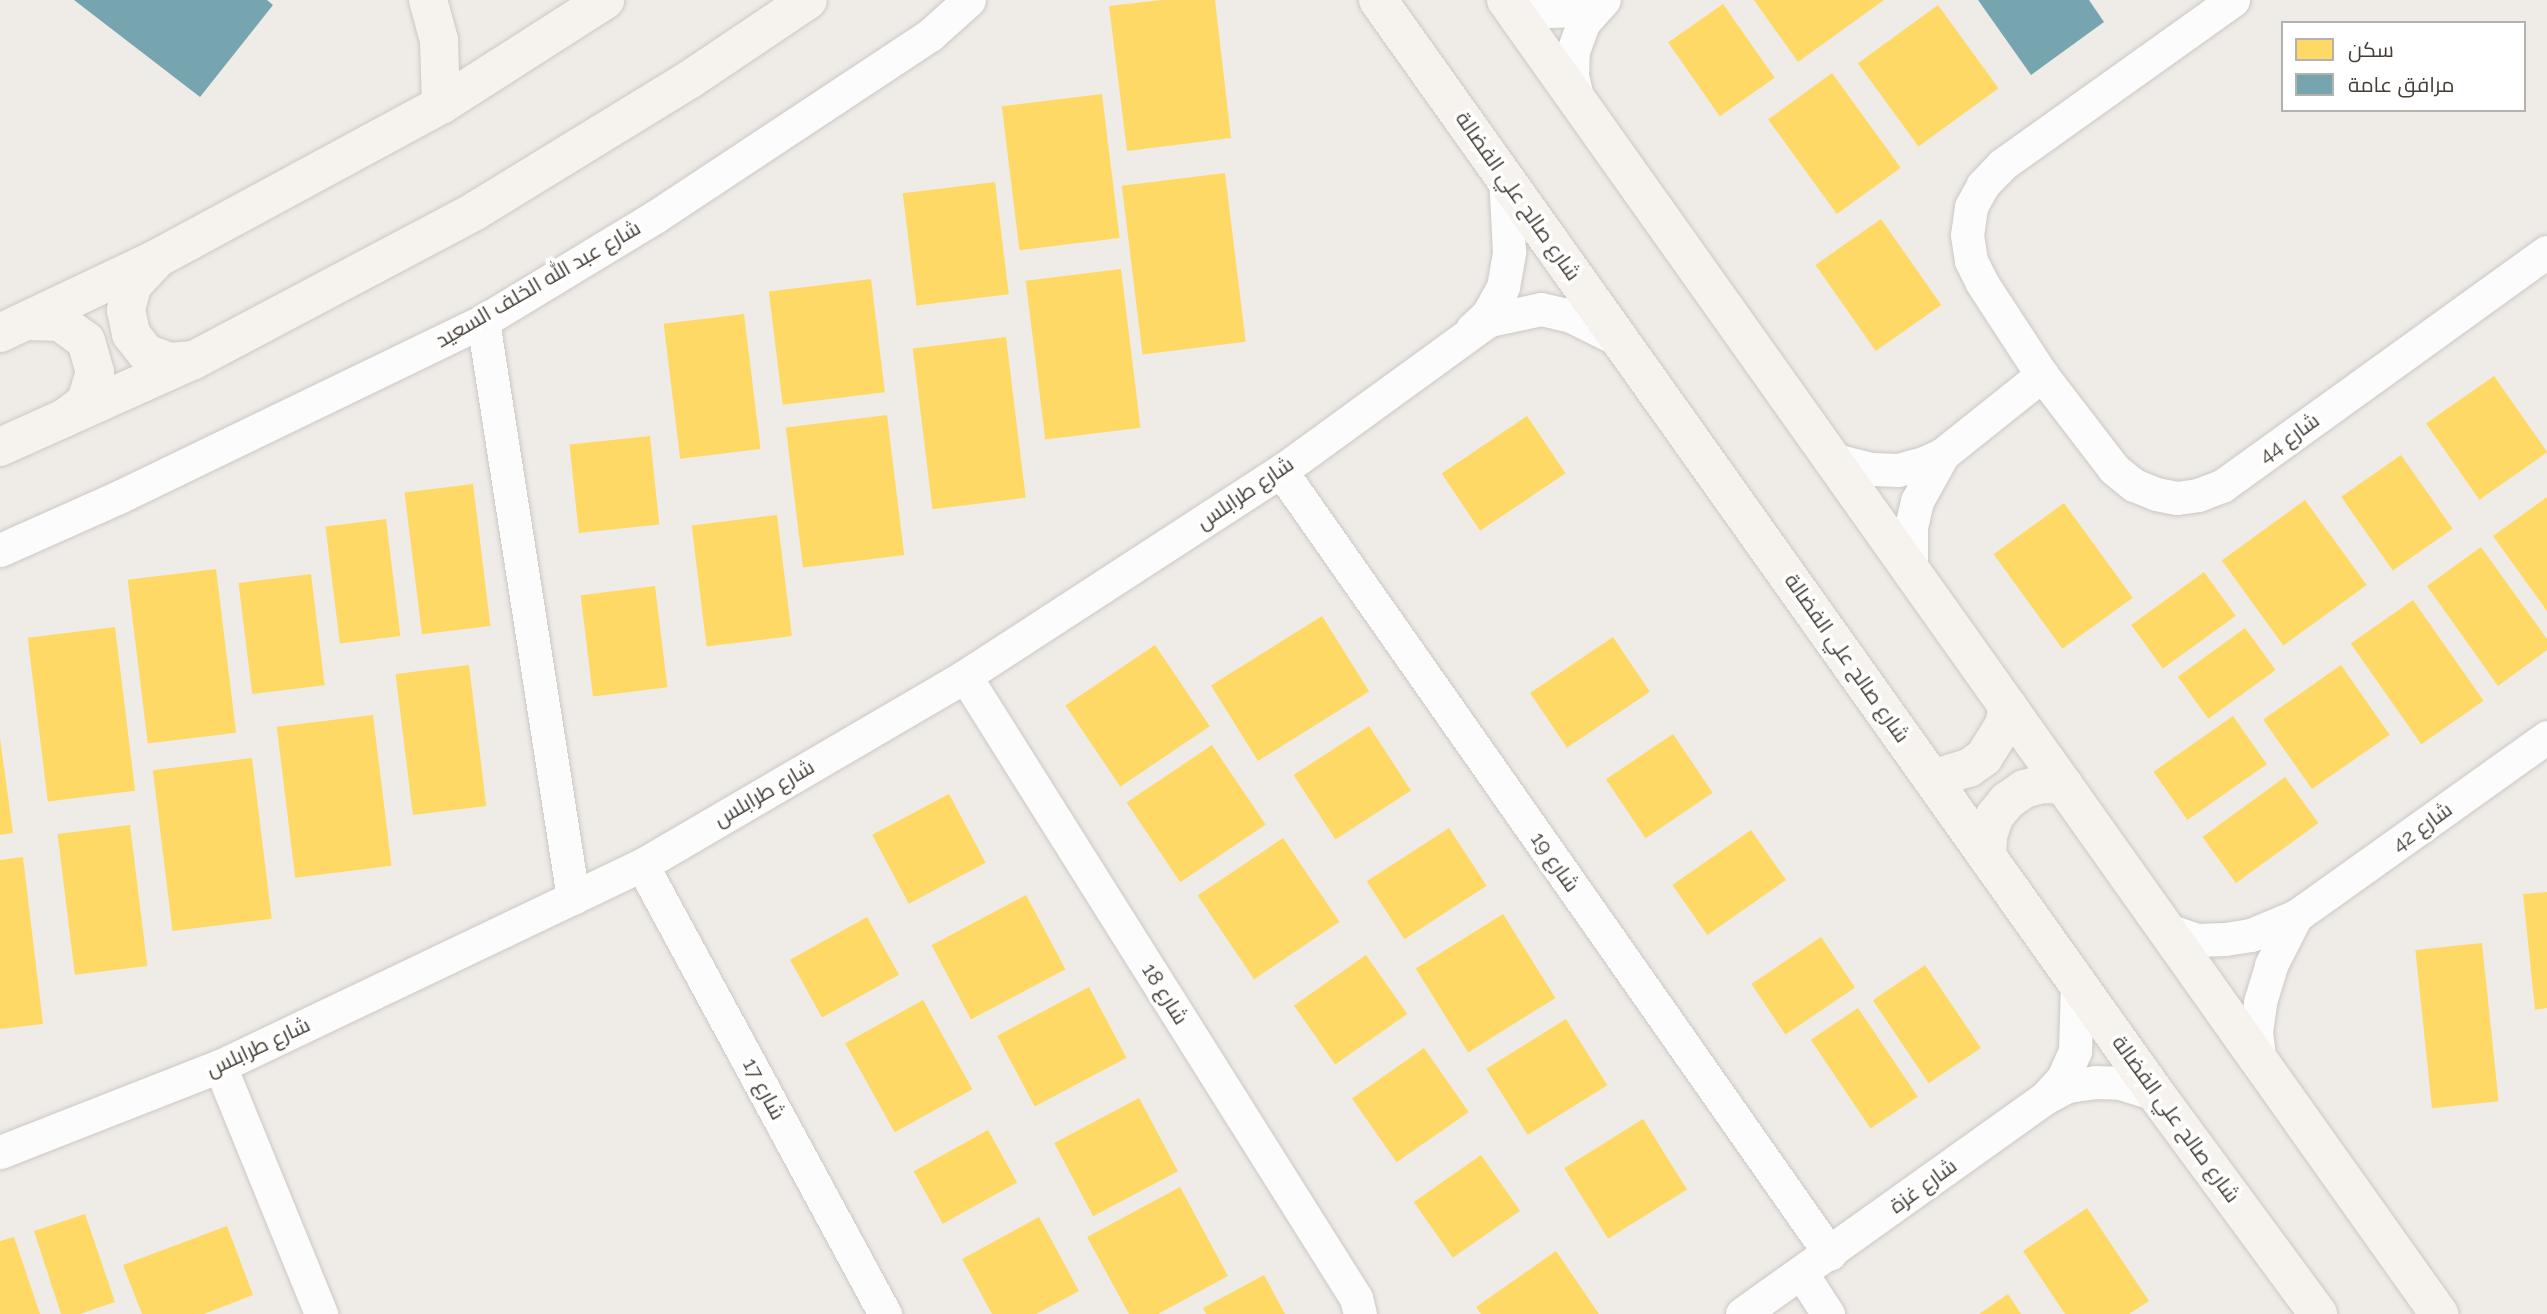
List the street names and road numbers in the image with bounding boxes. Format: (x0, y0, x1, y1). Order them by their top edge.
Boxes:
street label: شارع صالح علي الفضالة (1450, 107, 1586, 285)
street label: شارع عبد الله الخلف السعيد (431, 215, 645, 353)
street label: شارع 44 (2254, 408, 2324, 468)
street label: شارع طرابلس (1192, 451, 1298, 535)
street label: شارع صالح علي الفضالة (1779, 569, 1915, 747)
street label: شارع طرابلس (709, 754, 819, 832)
street label: شارع 42 (2387, 797, 2457, 857)
street label: شارع 19 (1525, 827, 1585, 897)
street label: شارع 18 (1136, 959, 1194, 1029)
street label: شارع طرابلس (202, 1012, 314, 1082)
street label: شارع صالح علي الفضالة (2107, 1030, 2245, 1208)
street label: شارع 17 (737, 1054, 791, 1124)
street label: شارع غزة (1884, 1153, 1962, 1219)

